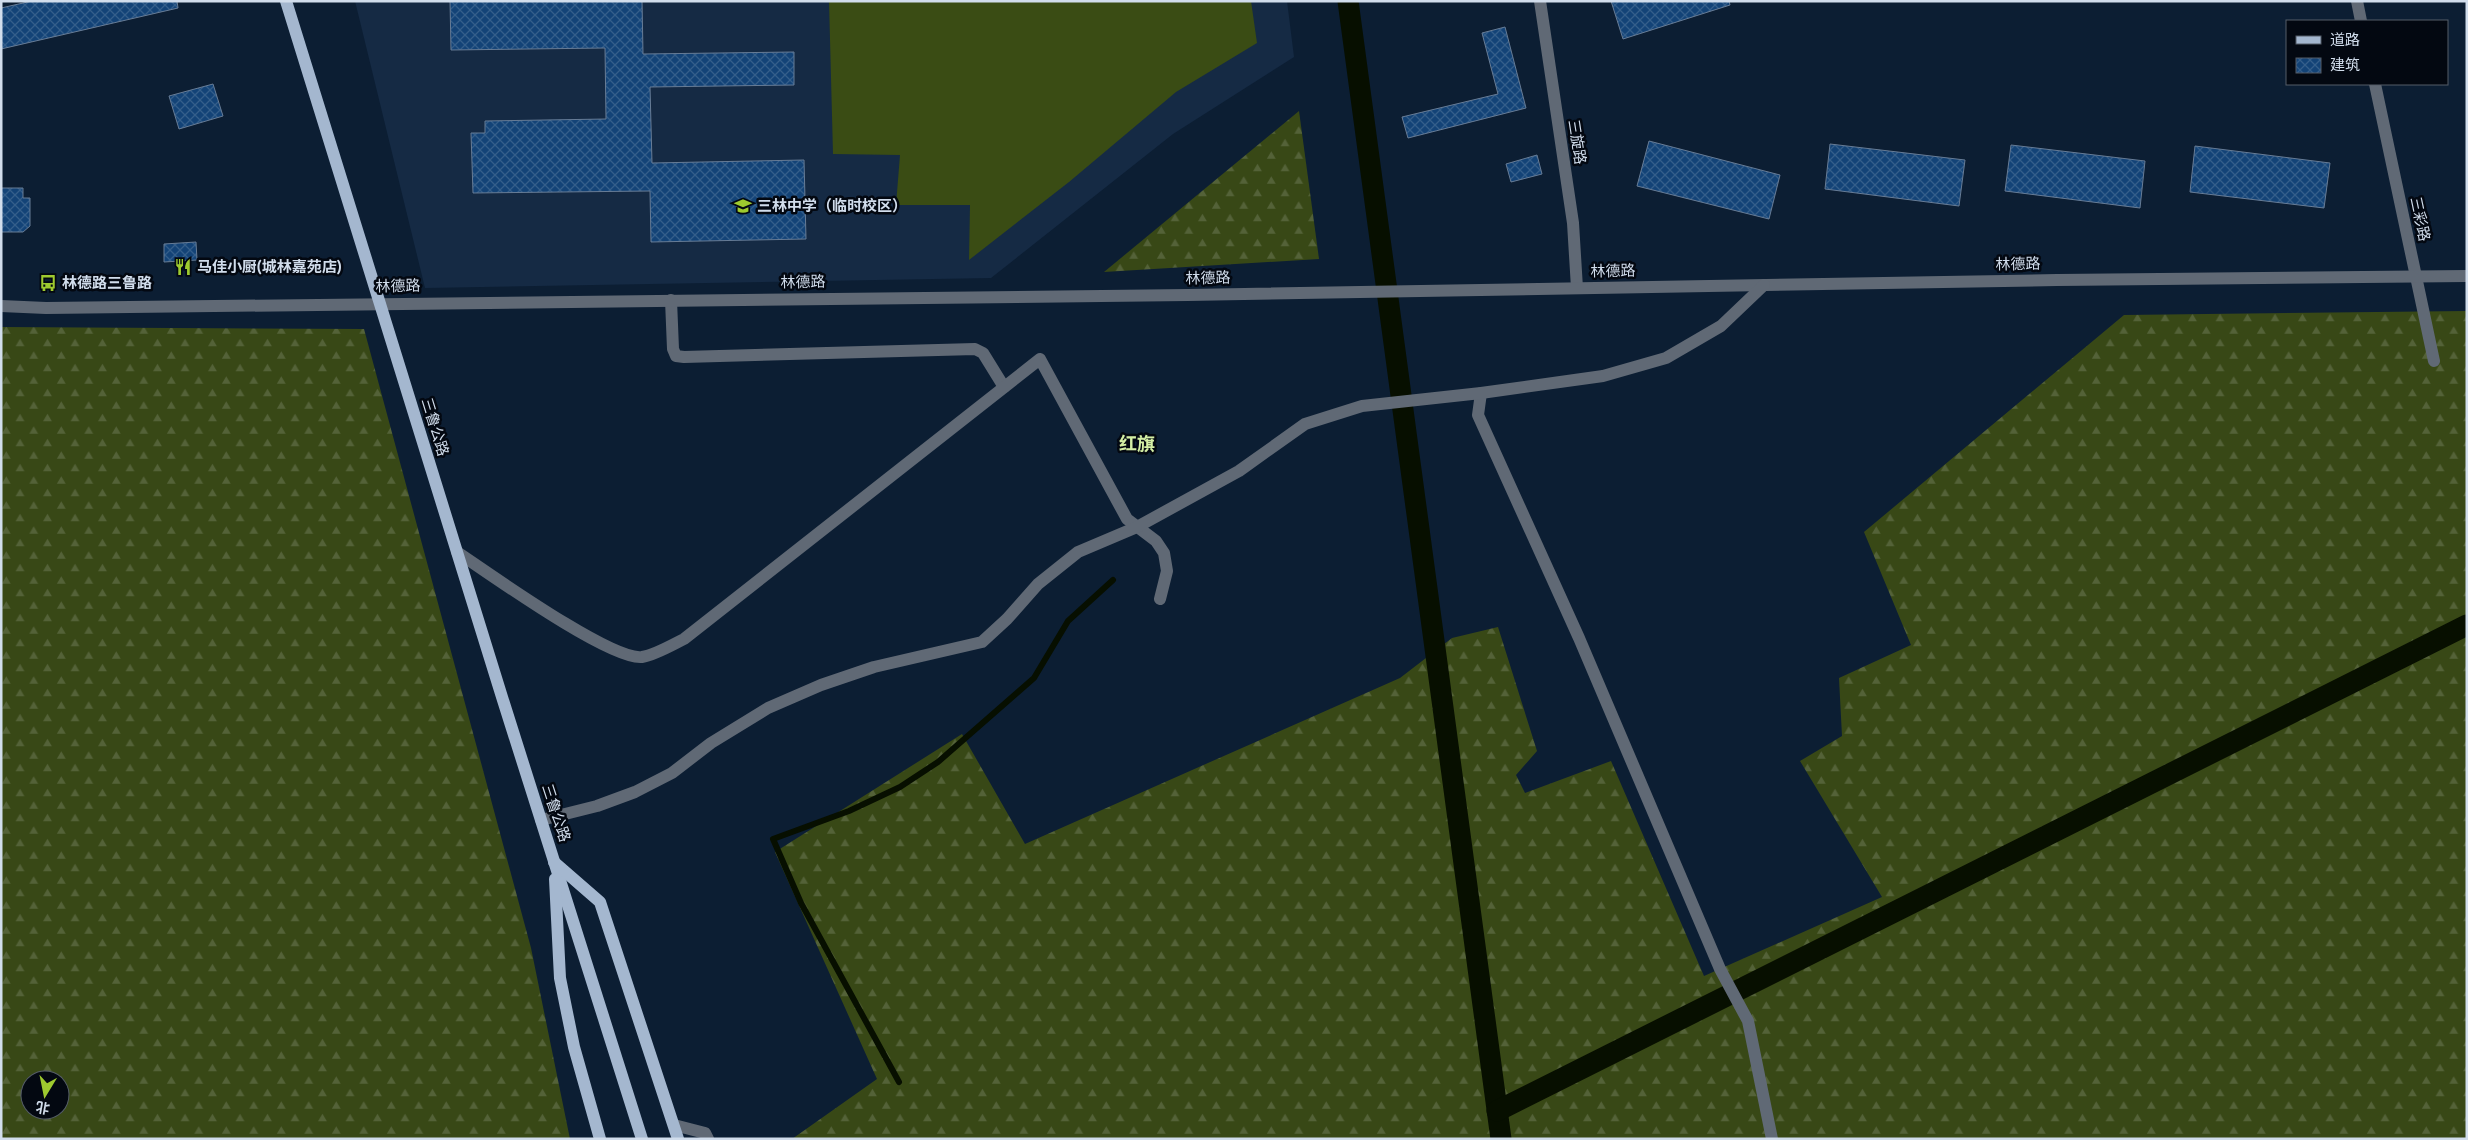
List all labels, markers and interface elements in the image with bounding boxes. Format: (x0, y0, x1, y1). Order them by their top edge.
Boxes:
legend (2286, 20, 2448, 85)
text: 道路 (2330, 31, 2360, 49)
text: 建筑 (2330, 56, 2360, 74)
street label: 三旋路 (1565, 118, 1589, 166)
street label: 三彩路 (2407, 195, 2433, 243)
school or university icon: 三林中学（临时校区） (733, 196, 753, 216)
place label: 三林中学（临时校区） (757, 197, 907, 215)
street label: 林德路 (1995, 255, 2041, 273)
restaurant icon: 马佳小厨(城林嘉苑店) (173, 257, 193, 277)
place label: 马佳小厨(城林嘉苑店) (197, 258, 342, 276)
street label: 林德路 (1590, 262, 1636, 280)
street label: 林德路 (1185, 269, 1231, 287)
bus stop icon: 林德路三鲁路 (38, 273, 58, 293)
street label: 林德路 (780, 273, 826, 291)
place label: 林德路三鲁路 (62, 274, 152, 292)
street label: 林德路 (375, 277, 421, 295)
street label: 三鲁公路 (418, 396, 452, 458)
district label: 红旗 (1119, 433, 1155, 455)
street label: 三鲁公路 (538, 782, 574, 844)
north arrow (20, 1070, 70, 1120)
text: 北 (34, 1098, 51, 1117)

